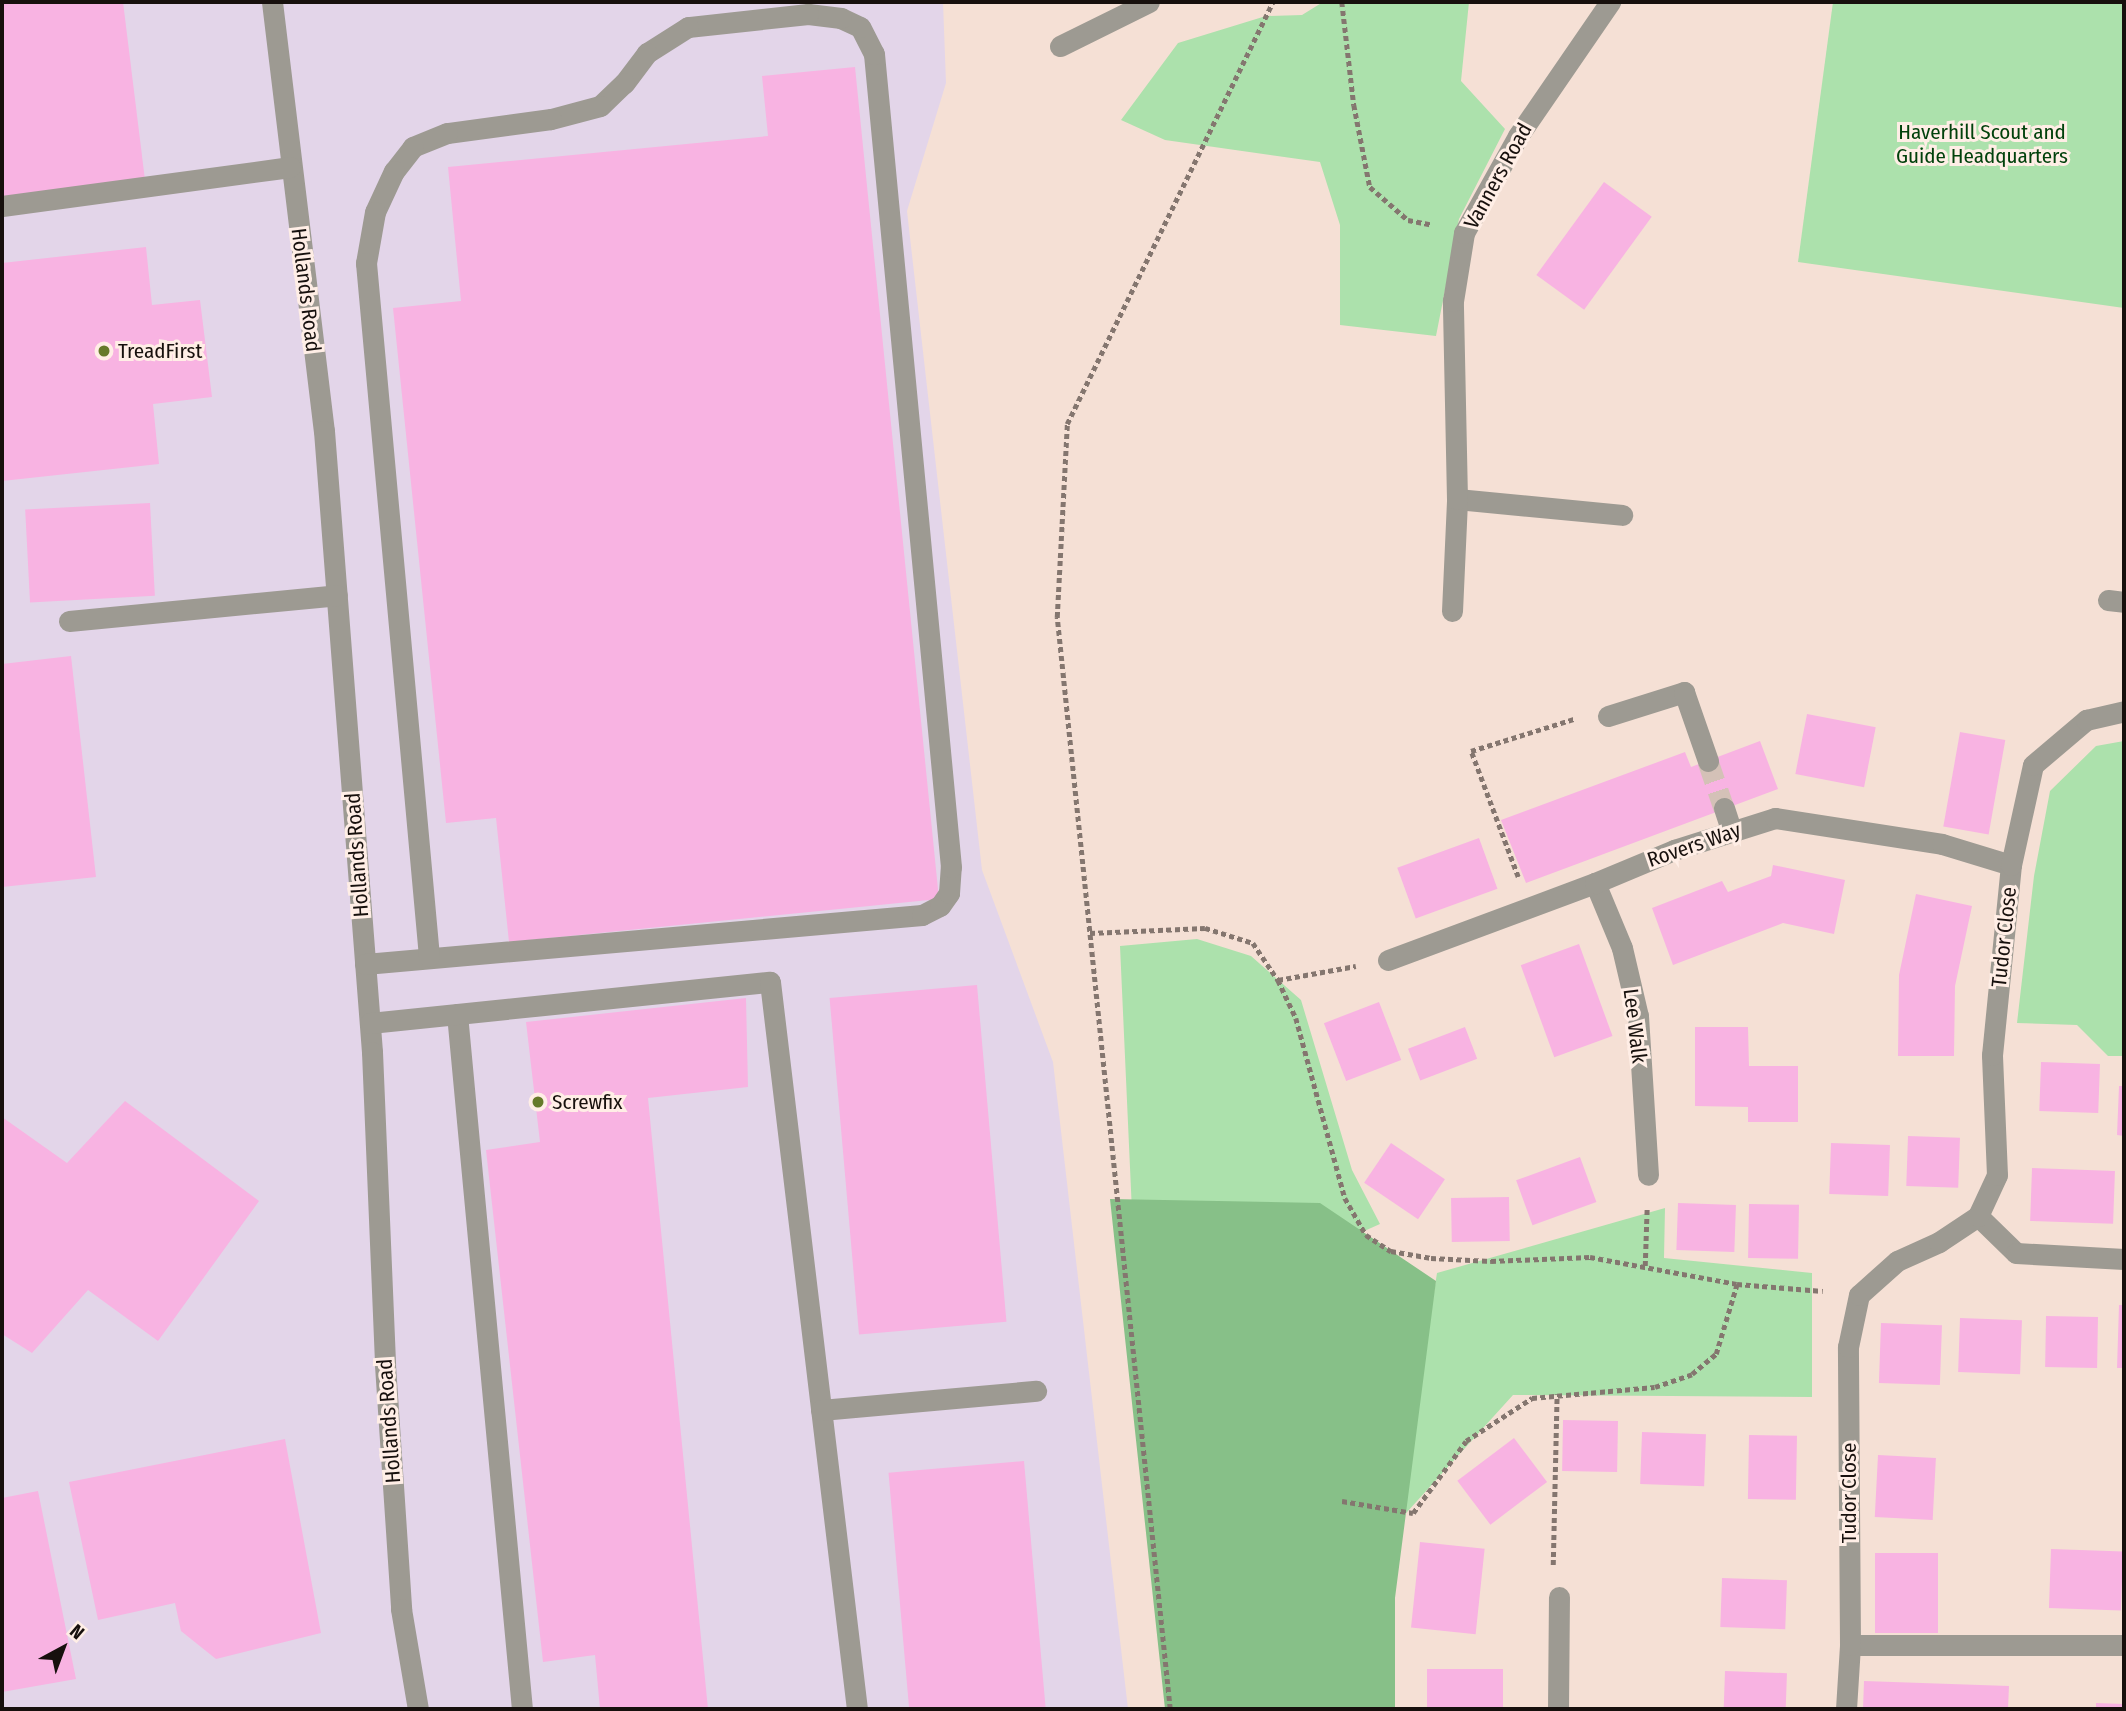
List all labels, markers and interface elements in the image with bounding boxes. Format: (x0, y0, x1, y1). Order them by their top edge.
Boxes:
street label: Vanners Road (1459, 119, 1537, 233)
park label: Haverhill Scout and Guide Headquarters (1896, 119, 2068, 169)
street label: Hollands Road (286, 227, 326, 353)
place label: TreadFirst (118, 338, 202, 364)
marker: TreadFirst (96, 343, 112, 359)
street label: Hollands Road (340, 792, 374, 918)
street label: Rovers Way (1644, 817, 1744, 873)
street label: Tudor Close (1986, 886, 2022, 988)
street label: Lee Walk (1618, 987, 1652, 1065)
place label: Screwfix (552, 1089, 622, 1115)
marker: Screwfix (530, 1094, 546, 1110)
street label: Hollands Road (372, 1358, 406, 1484)
street label: Tudor Close (1836, 1443, 1862, 1543)
north arrow (28, 1613, 98, 1683)
text: N (65, 1619, 89, 1644)

